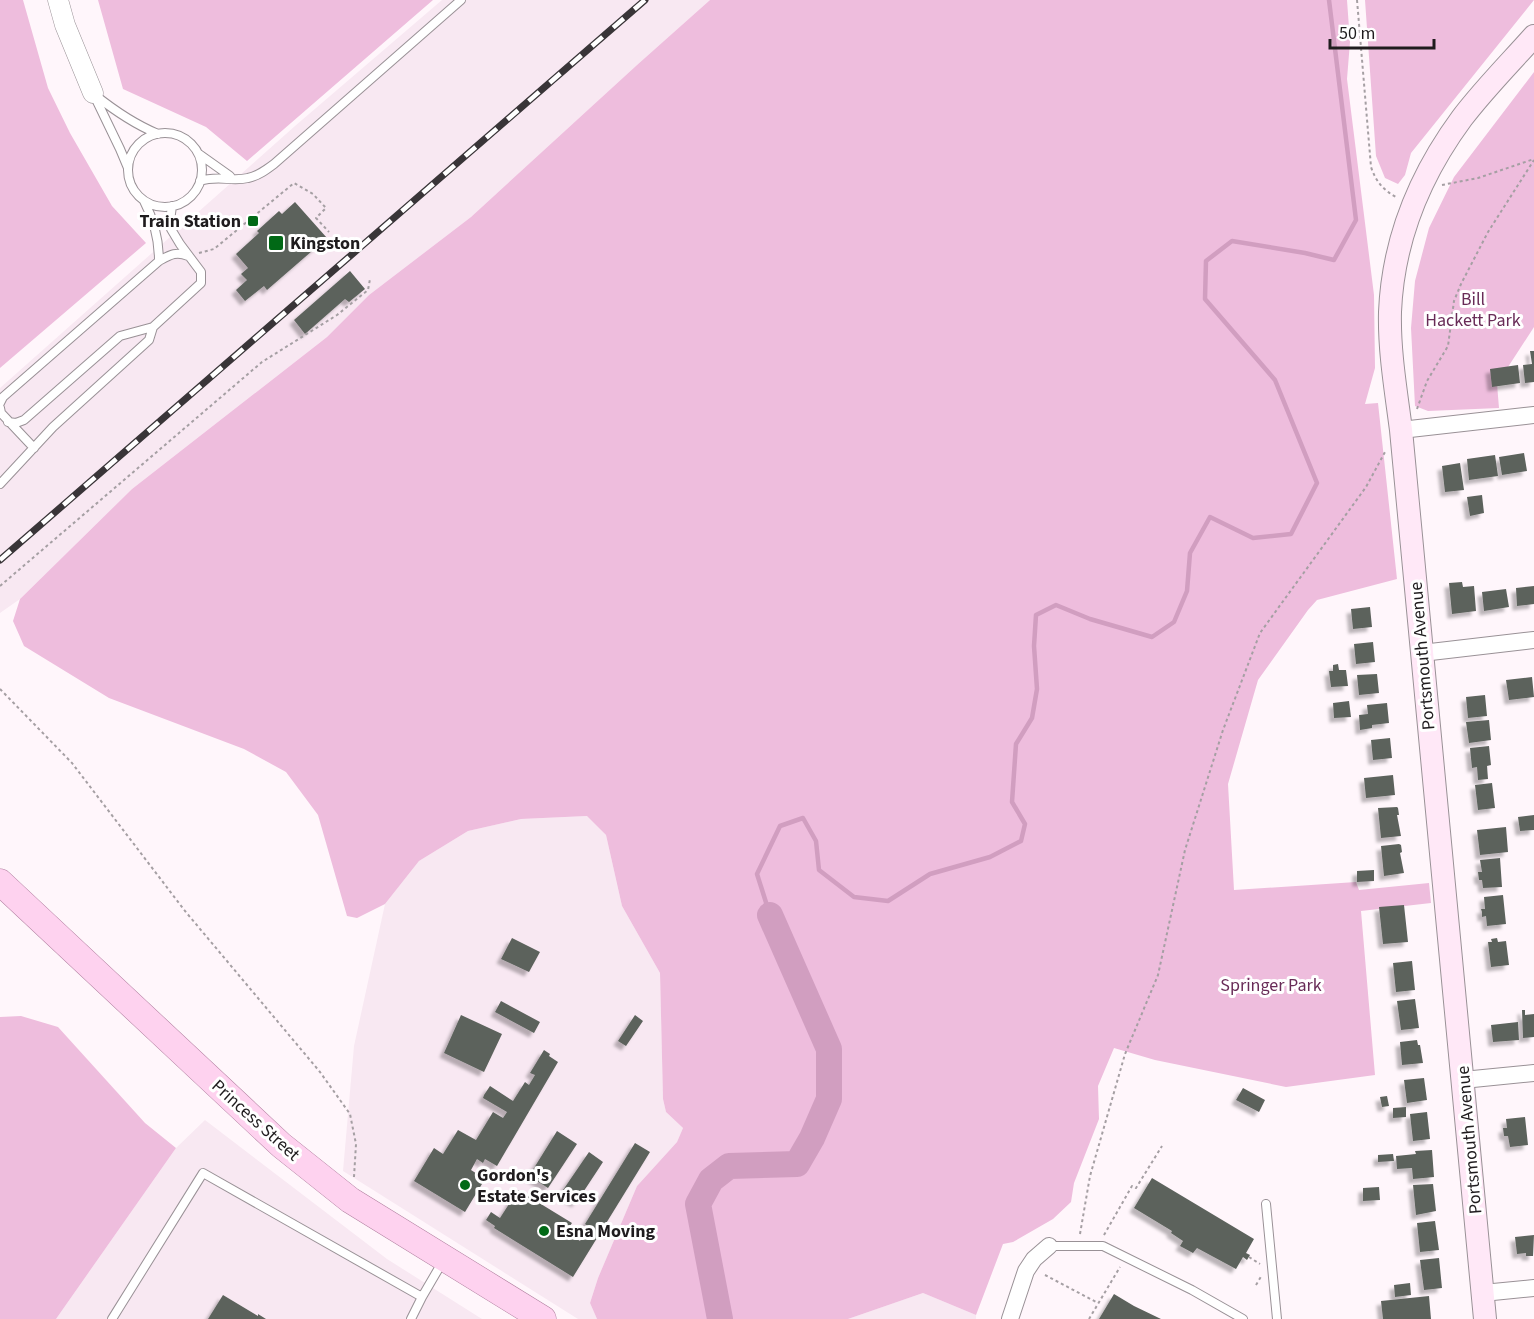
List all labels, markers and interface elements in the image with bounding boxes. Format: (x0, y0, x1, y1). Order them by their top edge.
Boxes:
scale bar (1330, 12, 1434, 50)
text: 50 m (1339, 21, 1375, 46)
place label: Train Station (139, 209, 241, 234)
marker: Train Station (246, 214, 260, 228)
place label: Kingston (290, 231, 360, 256)
marker: Kingston (267, 234, 285, 252)
park label: Bill Hackett Park (1425, 287, 1521, 333)
street label: Portsmouth Avenue (1404, 581, 1441, 731)
park label: Springer Park (1220, 973, 1322, 998)
street label: Portsmouth Avenue (1451, 1065, 1488, 1215)
street label: Princess Street (206, 1074, 305, 1167)
place label: Gordon's Estate Services (477, 1163, 596, 1209)
marker: Gordon's Estate Services (458, 1178, 472, 1192)
place label: Esna Moving (556, 1219, 655, 1244)
marker: Esna Moving (537, 1224, 551, 1238)

